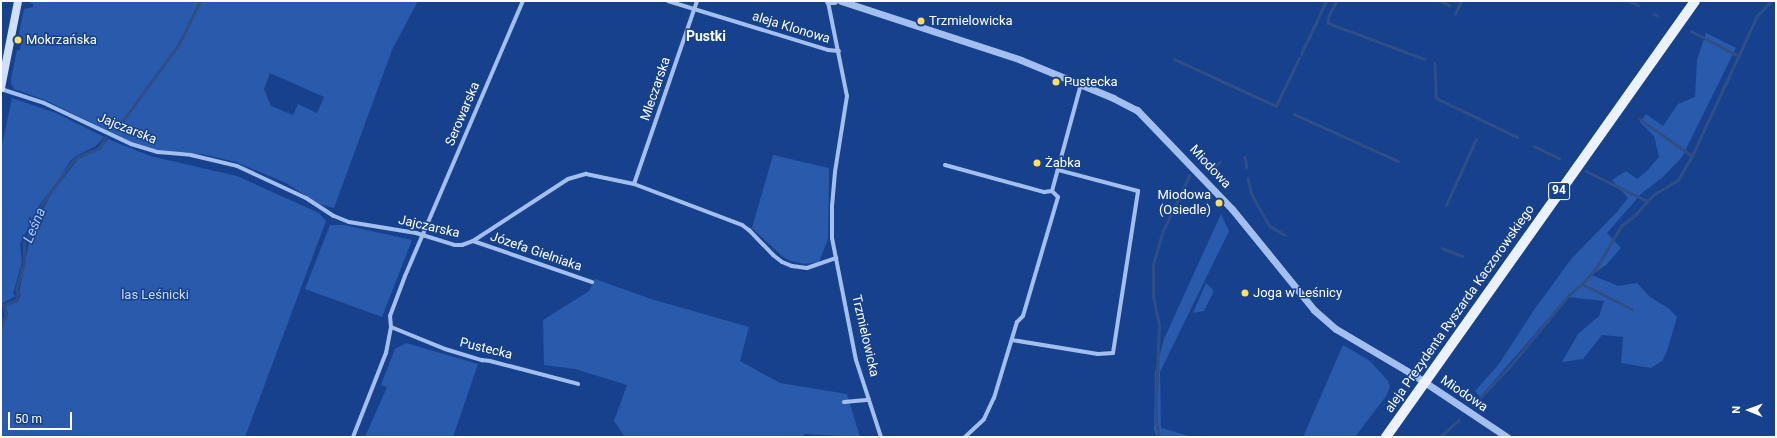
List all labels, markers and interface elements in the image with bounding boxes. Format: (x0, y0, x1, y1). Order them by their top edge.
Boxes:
street label: aleja Klonowa (750, 9, 832, 47)
place label: Trzmielowicka (929, 13, 1013, 29)
marker: Trzmielowicka (916, 16, 926, 26)
district label: Pustki (686, 28, 726, 44)
place label: Mokrzańska (26, 32, 97, 48)
marker: Mokrzańska (13, 35, 23, 45)
street label: Mleczarska (638, 55, 674, 123)
place label: Pustecka (1064, 74, 1118, 90)
marker: Pustecka (1051, 77, 1061, 87)
street label: Serowarska (443, 80, 483, 148)
street label: Jajczarska (95, 110, 159, 148)
street label: Miodowa (1186, 142, 1234, 192)
place label: Żabka (1045, 155, 1081, 171)
marker: Żabka (1032, 158, 1042, 168)
road number: 94 (1548, 181, 1570, 201)
place label: Miodowa (Osiedle) (1157, 188, 1211, 219)
marker: Miodowa (Osiedle) (1214, 198, 1224, 208)
street label: aleja Prezydenta Ryszarda Kaczorowskiego (1382, 202, 1538, 416)
water label: Leśna (19, 205, 49, 245)
street label: Jajczarska (397, 212, 461, 242)
street label: Józefa Gielniaka (488, 229, 584, 275)
place label: Joga w Leśnicy (1253, 285, 1342, 301)
park label: las Leśnicki (121, 287, 189, 303)
marker: Joga w Leśnicy (1240, 288, 1250, 298)
street label: Trzmielowicka (848, 294, 882, 378)
street label: Pustecka (458, 335, 514, 363)
street label: Miodowa (1437, 373, 1491, 415)
north arrow (1729, 390, 1769, 430)
scale bar (10, 404, 74, 430)
text: N (1730, 406, 1743, 414)
text: 50 m (15, 412, 42, 426)

